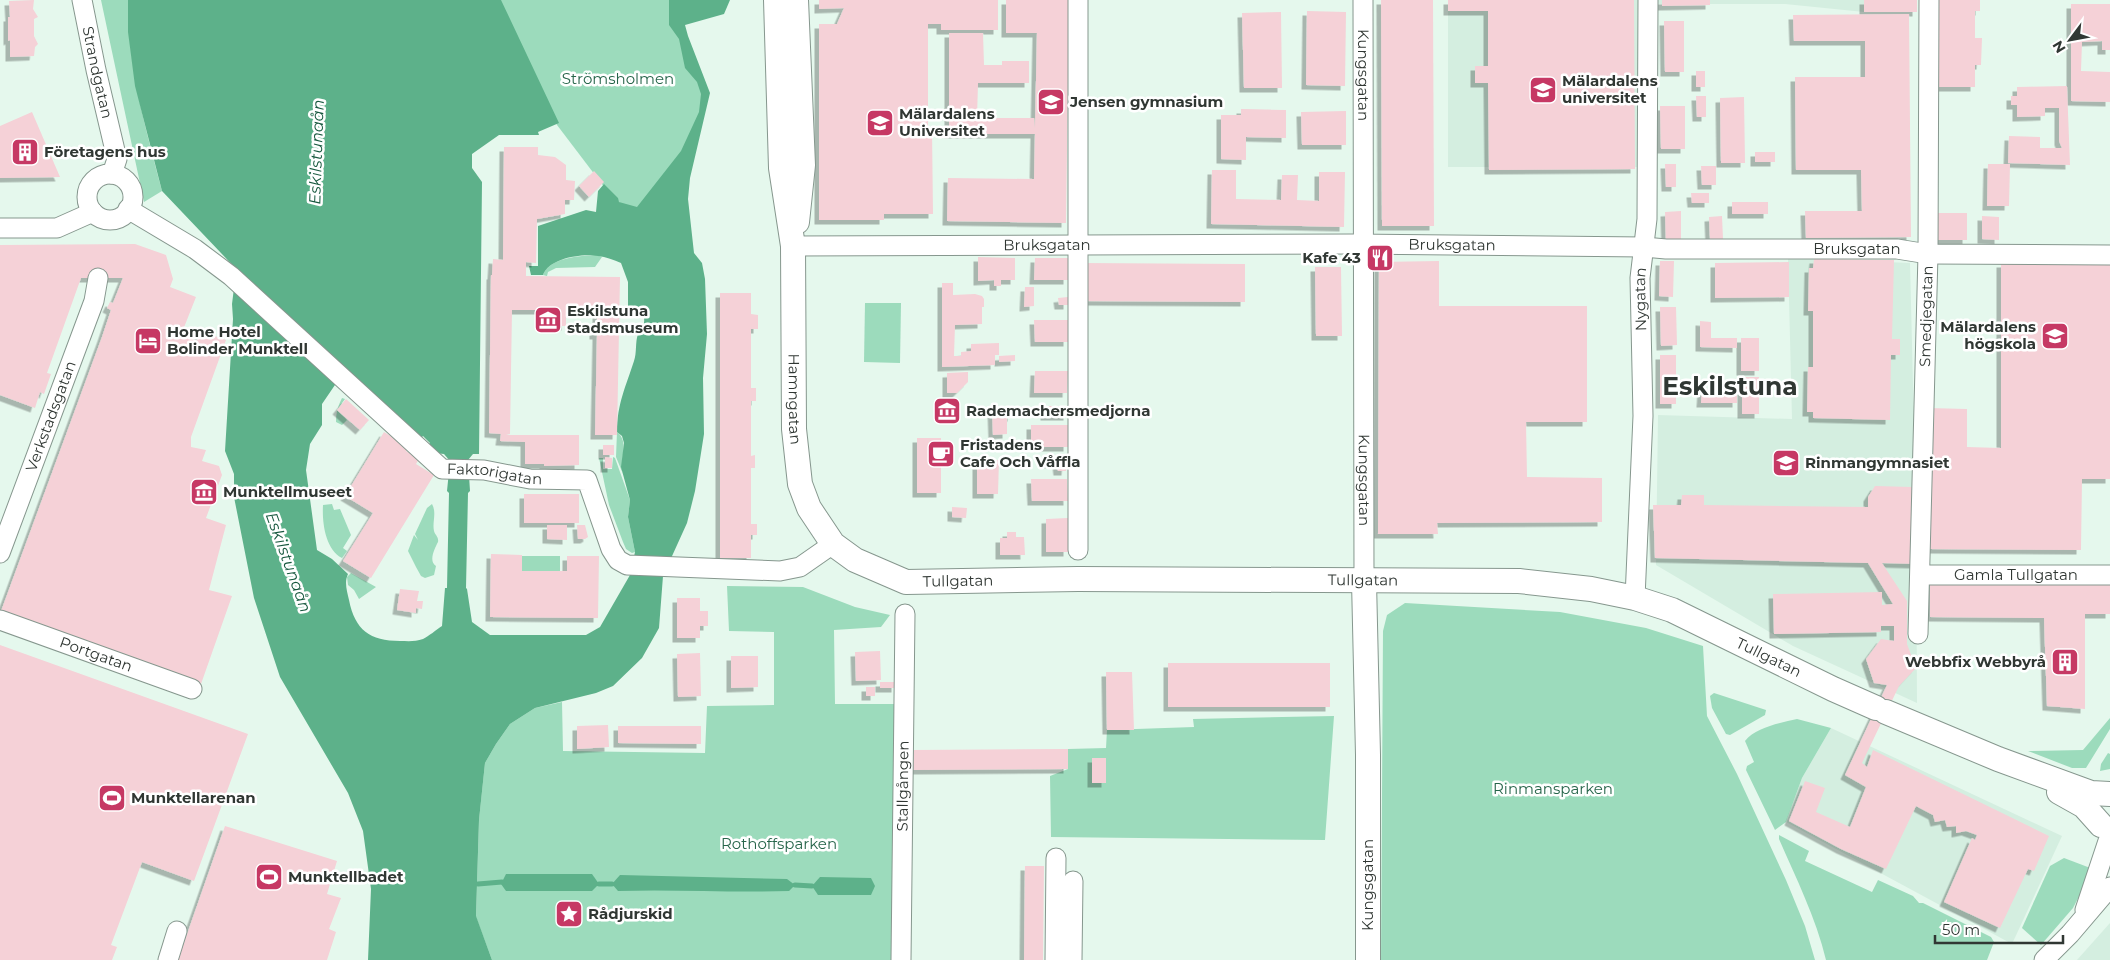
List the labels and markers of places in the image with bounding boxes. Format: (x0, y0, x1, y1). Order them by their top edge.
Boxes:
place label: Mälardalens universitet (1562, 71, 1658, 107)
school or university icon: Mälardalens universitet (1528, 75, 1558, 105)
school or university icon: Jensen gymnasium (1036, 87, 1066, 117)
place label: Jensen gymnasium (1069, 92, 1223, 111)
place label: Mälardalens Universitet (899, 104, 995, 140)
school or university icon: Mälardalens Universitet (865, 108, 895, 138)
building icon: Företagens hus (10, 137, 40, 167)
place label: Företagens hus (44, 142, 166, 161)
restaurant icon: Kafe 43 (1365, 243, 1395, 273)
place label: Kafe 43 (1302, 248, 1361, 267)
place label: Eskilstuna stadsmuseum (567, 301, 678, 337)
museum icon: Eskilstuna stadsmuseum (533, 305, 563, 335)
place label: Mälardalens högskola (1940, 317, 2036, 353)
school or university icon: Mälardalens högskola (2040, 321, 2070, 351)
place label: Home Hotel Bolinder Munktell (167, 322, 308, 358)
hotel icon: Home Hotel Bolinder Munktell (133, 326, 163, 356)
museum icon: Rademachersmedjorna (932, 396, 962, 426)
place label: Rademachersmedjorna (966, 401, 1150, 420)
place label: Fristadens Cafe Och Våffla (960, 435, 1081, 471)
cafe icon: Fristadens Cafe Och Våffla (926, 439, 956, 469)
school or university icon: Rinmangymnasiet (1771, 448, 1801, 478)
place label: Rinmangymnasiet (1805, 453, 1950, 472)
museum icon: Munktellmuseet (189, 477, 219, 507)
place label: Munktellmuseet (223, 482, 353, 501)
building icon: Webbfix Webbyrå (2050, 647, 2080, 677)
place label: Webbfix Webbyrå (1905, 652, 2046, 671)
sports icon: Munktellarenan (97, 783, 127, 813)
place label: Munktellarenan (131, 788, 256, 807)
sports icon: Munktellbadet (254, 862, 284, 892)
place label: Munktellbadet (288, 867, 404, 886)
place icon: Rådjurskid (554, 899, 584, 929)
place label: Rådjurskid (588, 904, 673, 923)

